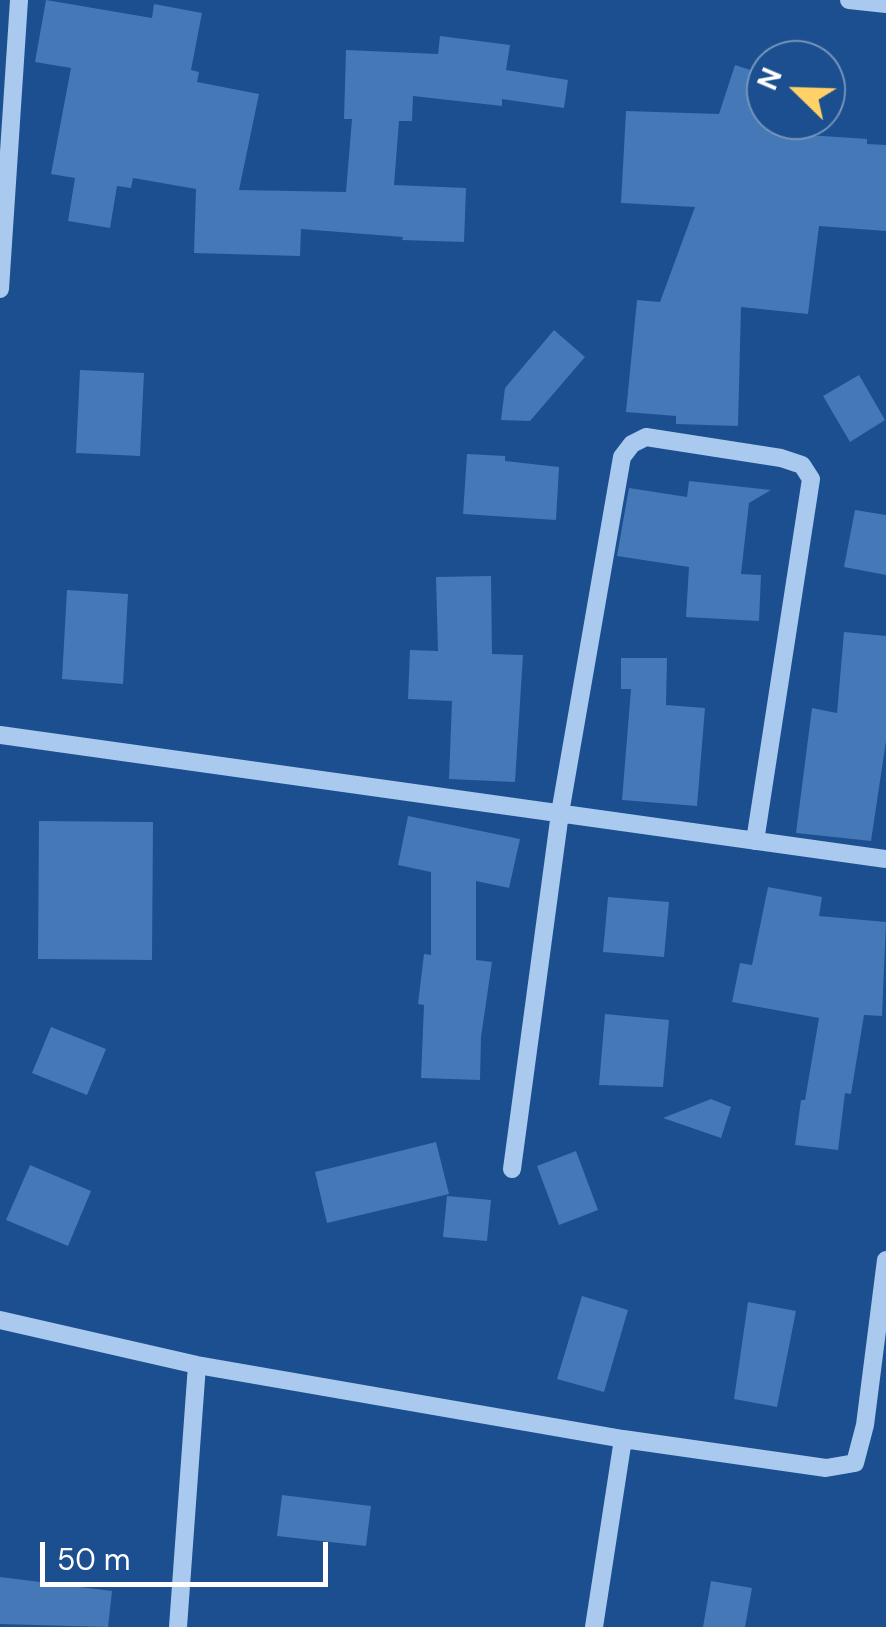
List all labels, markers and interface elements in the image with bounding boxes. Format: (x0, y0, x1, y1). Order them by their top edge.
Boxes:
north arrow (746, 40, 846, 140)
text: N (749, 62, 791, 95)
scale bar (45, 1522, 332, 1584)
text: 50 m (57, 1540, 131, 1579)

